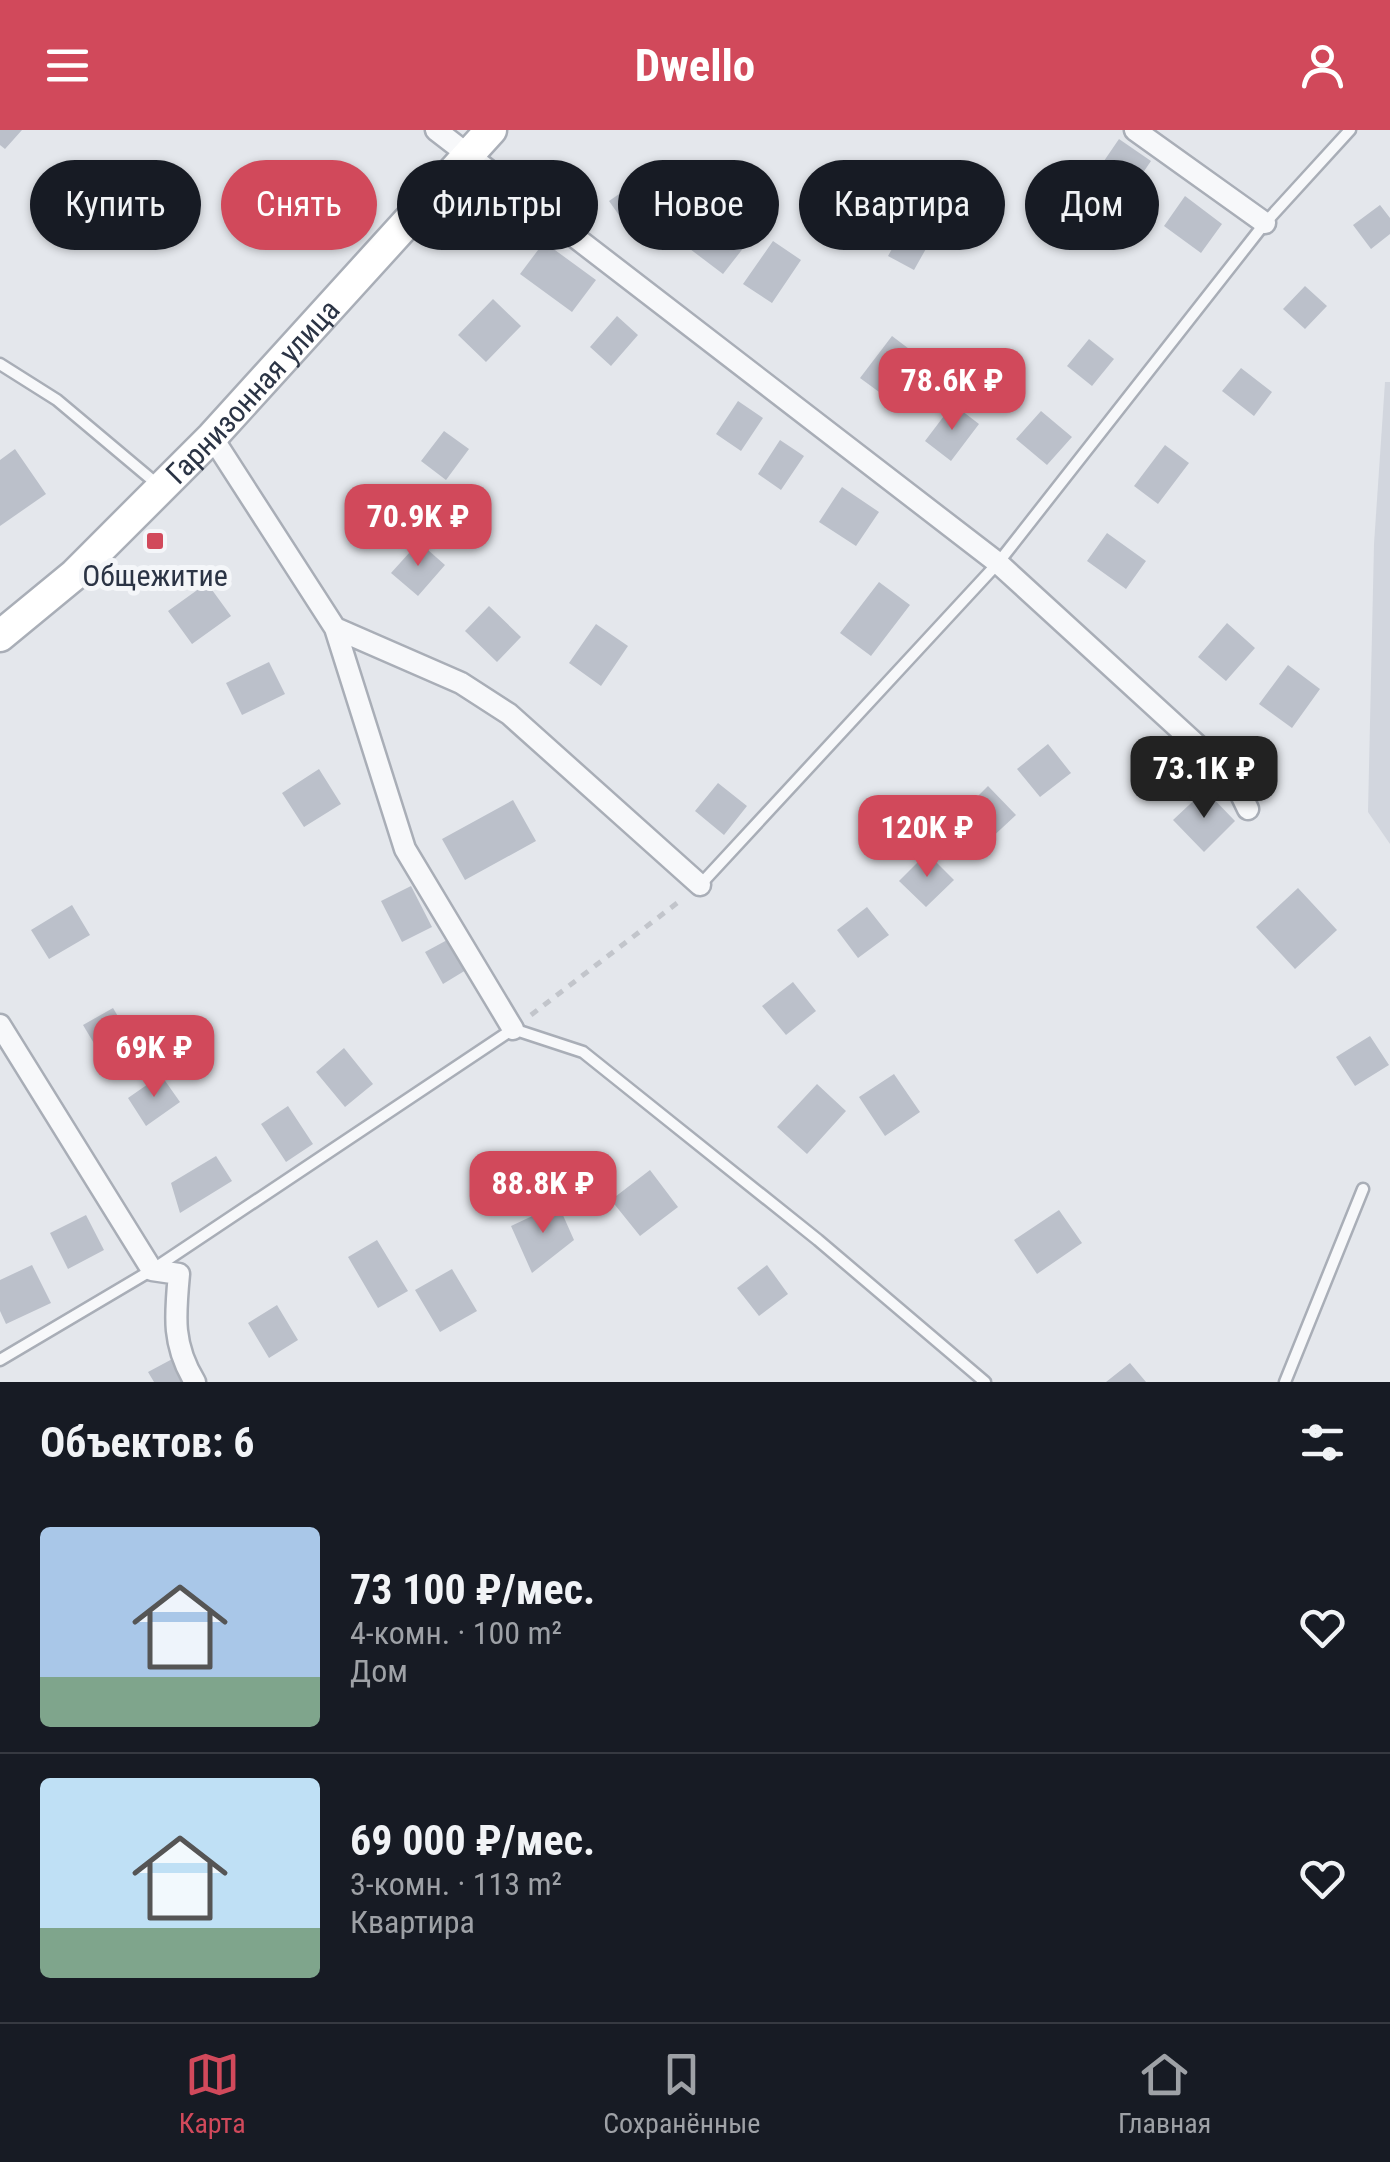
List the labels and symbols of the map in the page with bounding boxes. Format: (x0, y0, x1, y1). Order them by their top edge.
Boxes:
street label: Гарнизонная улица (158, 292, 346, 491)
pin: 78.6K ₽ (860, 348, 1044, 433)
pin: 70.9K ₽ (326, 484, 510, 569)
marker: Общежитие (144, 530, 166, 552)
place label: Общежитие (82, 558, 228, 593)
pin: 73.1K ₽ (1112, 736, 1296, 821)
pin: 120K ₽ (846, 795, 1008, 880)
pin: 69K ₽ (84, 1015, 224, 1100)
pin: 88.8K ₽ (451, 1151, 635, 1236)

